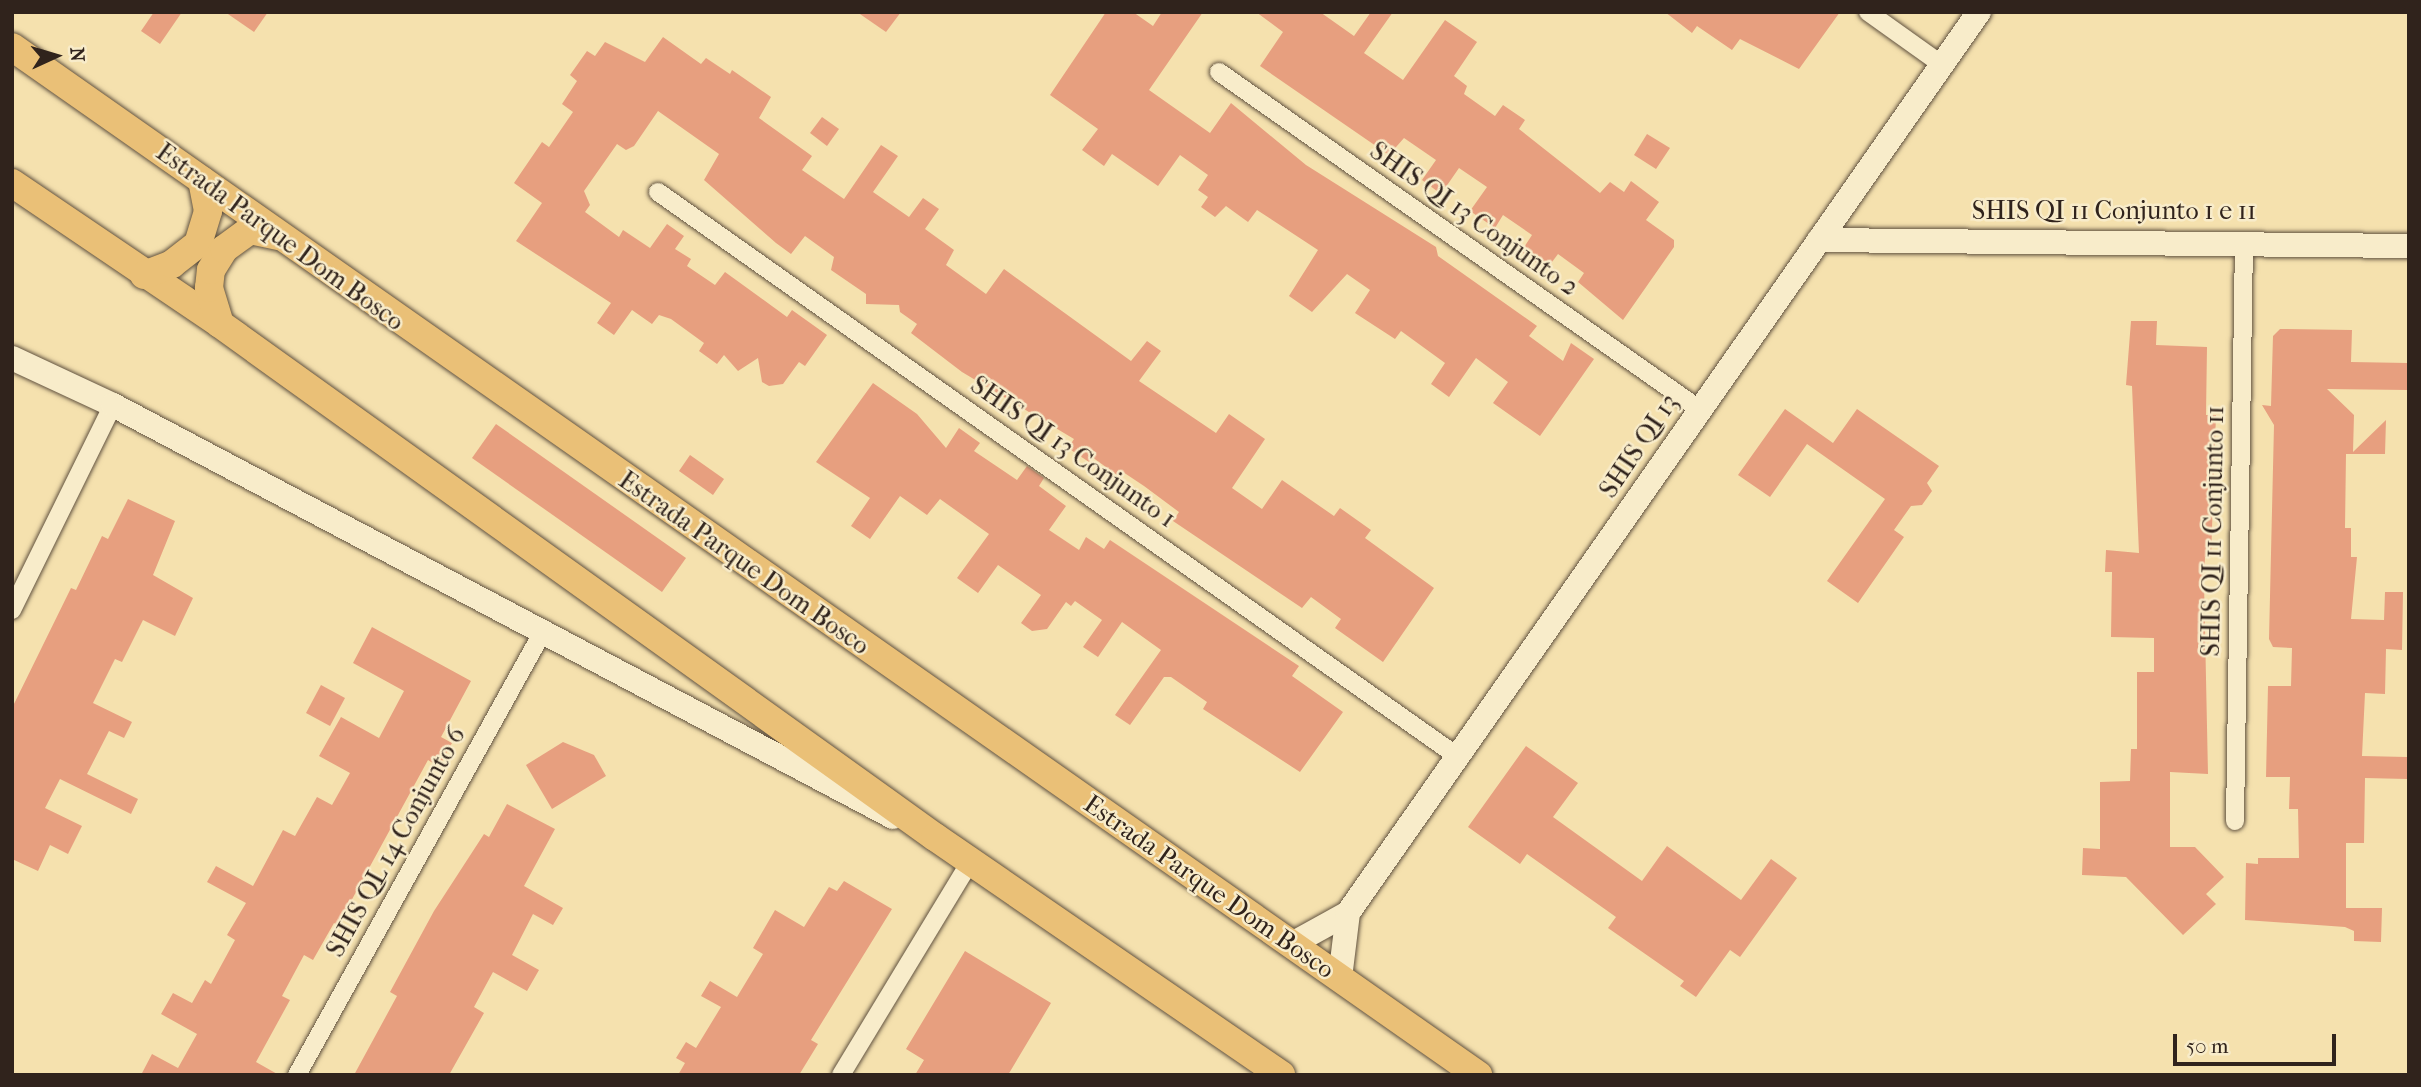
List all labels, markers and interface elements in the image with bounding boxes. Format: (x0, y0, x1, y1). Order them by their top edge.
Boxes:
north arrow (21, 21, 91, 91)
text: N (65, 47, 88, 62)
street label: SHIS QI 13 Conjunto 2 (1364, 135, 1584, 303)
street label: Estrada Parque Dom Bosco (150, 137, 410, 337)
street label: SHIS QI 11 Conjunto 1 e 11 (1972, 195, 2256, 227)
street label: SHIS QI 13 Conjunto 1 (964, 369, 1182, 535)
street label: SHIS QI 13 (1593, 388, 1685, 504)
street label: SHIS QI 11 Conjunto 11 (2195, 405, 2231, 657)
street label: Estrada Parque Dom Bosco (613, 464, 875, 662)
street label: SHIS QL 14 Conjunto 6 (320, 722, 472, 962)
street label: Estrada Parque Dom Bosco (1078, 788, 1340, 986)
scale bar (2176, 1020, 2339, 1064)
text: 50 m (2186, 1034, 2229, 1058)

